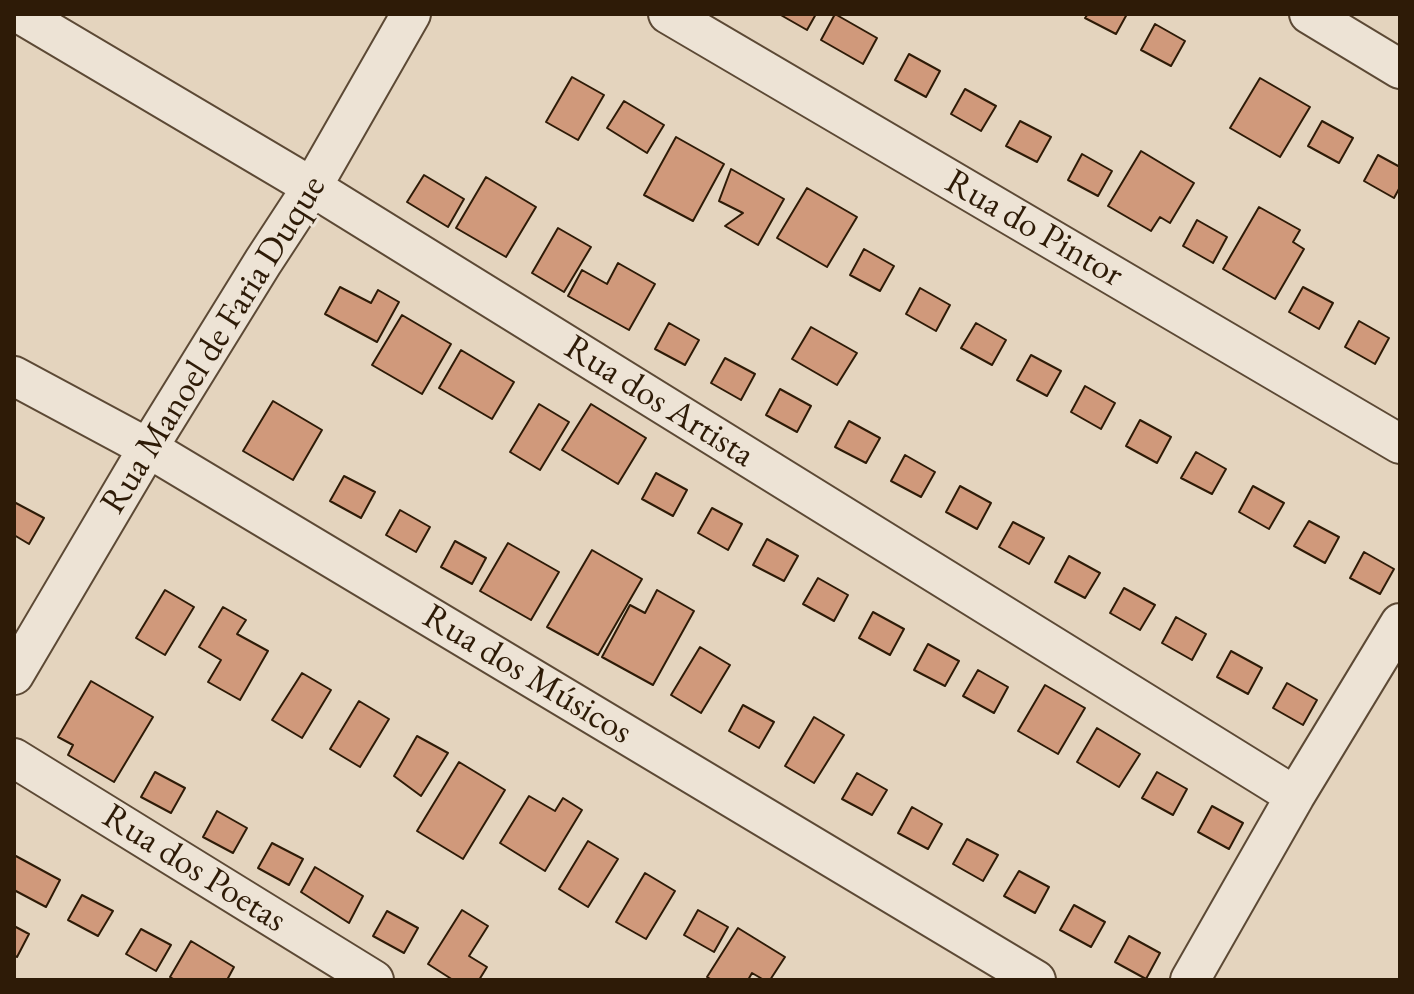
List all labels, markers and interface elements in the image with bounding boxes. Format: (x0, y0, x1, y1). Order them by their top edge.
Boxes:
street label: Rua do Pintor (937, 161, 1131, 297)
street label: Rua Manoel de Faria Duque (92, 168, 336, 522)
street label: Rua dos Artista (556, 327, 762, 477)
street label: Rua dos Músicos (415, 596, 639, 754)
street label: Rua dos Poetas (94, 795, 294, 943)

